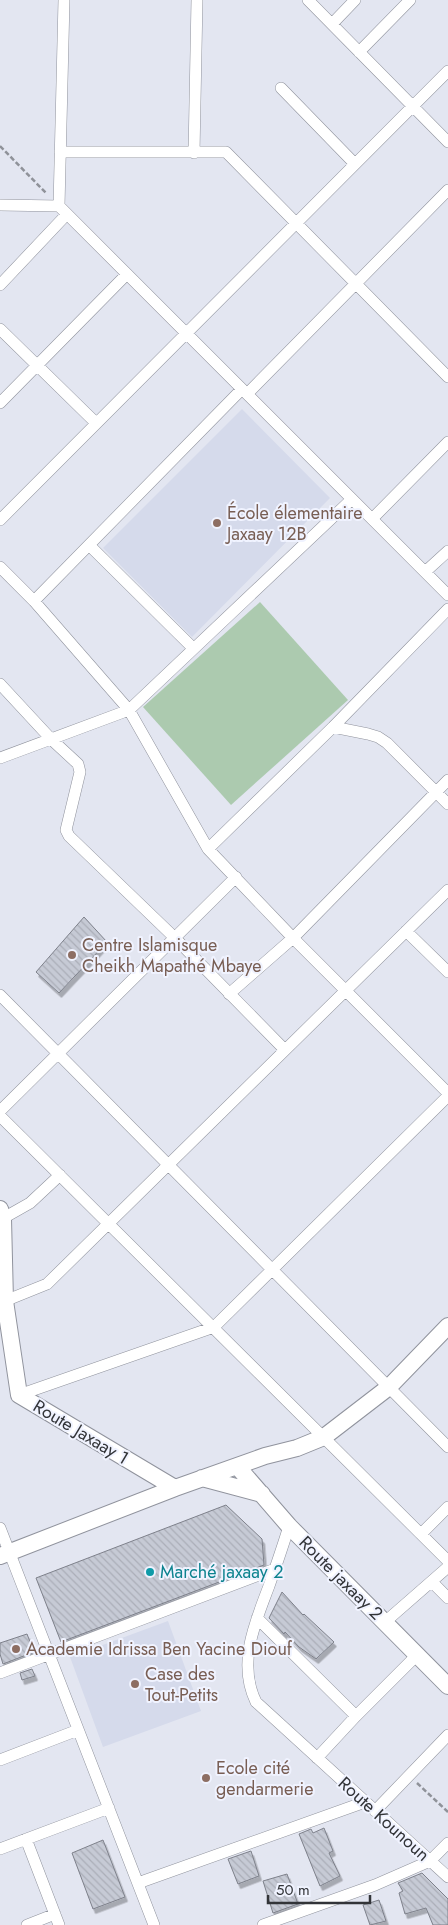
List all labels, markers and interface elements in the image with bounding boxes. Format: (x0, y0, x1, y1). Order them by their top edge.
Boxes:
place label: École élementaire Jaxaay 12B (225, 500, 362, 547)
marker: École élementaire Jaxaay 12B (211, 517, 223, 529)
place label: Centre Islamisque Cheikh Mapathé Mbaye (82, 932, 261, 979)
marker: Centre Islamisque Cheikh Mapathé Mbaye (66, 949, 78, 961)
street label: Route Jaxaay 1 (28, 1393, 134, 1471)
street label: Route jaxaay 2 (293, 1530, 389, 1626)
place label: Marché jaxaay 2 (160, 1559, 283, 1585)
marker: Marché jaxaay 2 (144, 1566, 156, 1578)
place label: Academie Idrissa Ben Yacine Diouf (26, 1636, 293, 1662)
marker: Academie Idrissa Ben Yacine Diouf (10, 1643, 22, 1655)
place label: Case des Tout-Petits (145, 1661, 218, 1708)
marker: Case des Tout-Petits (129, 1678, 141, 1690)
place label: Ecole cité gendarmerie (216, 1755, 314, 1802)
street label: Route Kounoun (332, 1771, 436, 1867)
marker: Ecole cité gendarmerie (200, 1772, 212, 1784)
scale bar (268, 1872, 370, 1904)
text: 50 m (276, 1879, 310, 1901)

